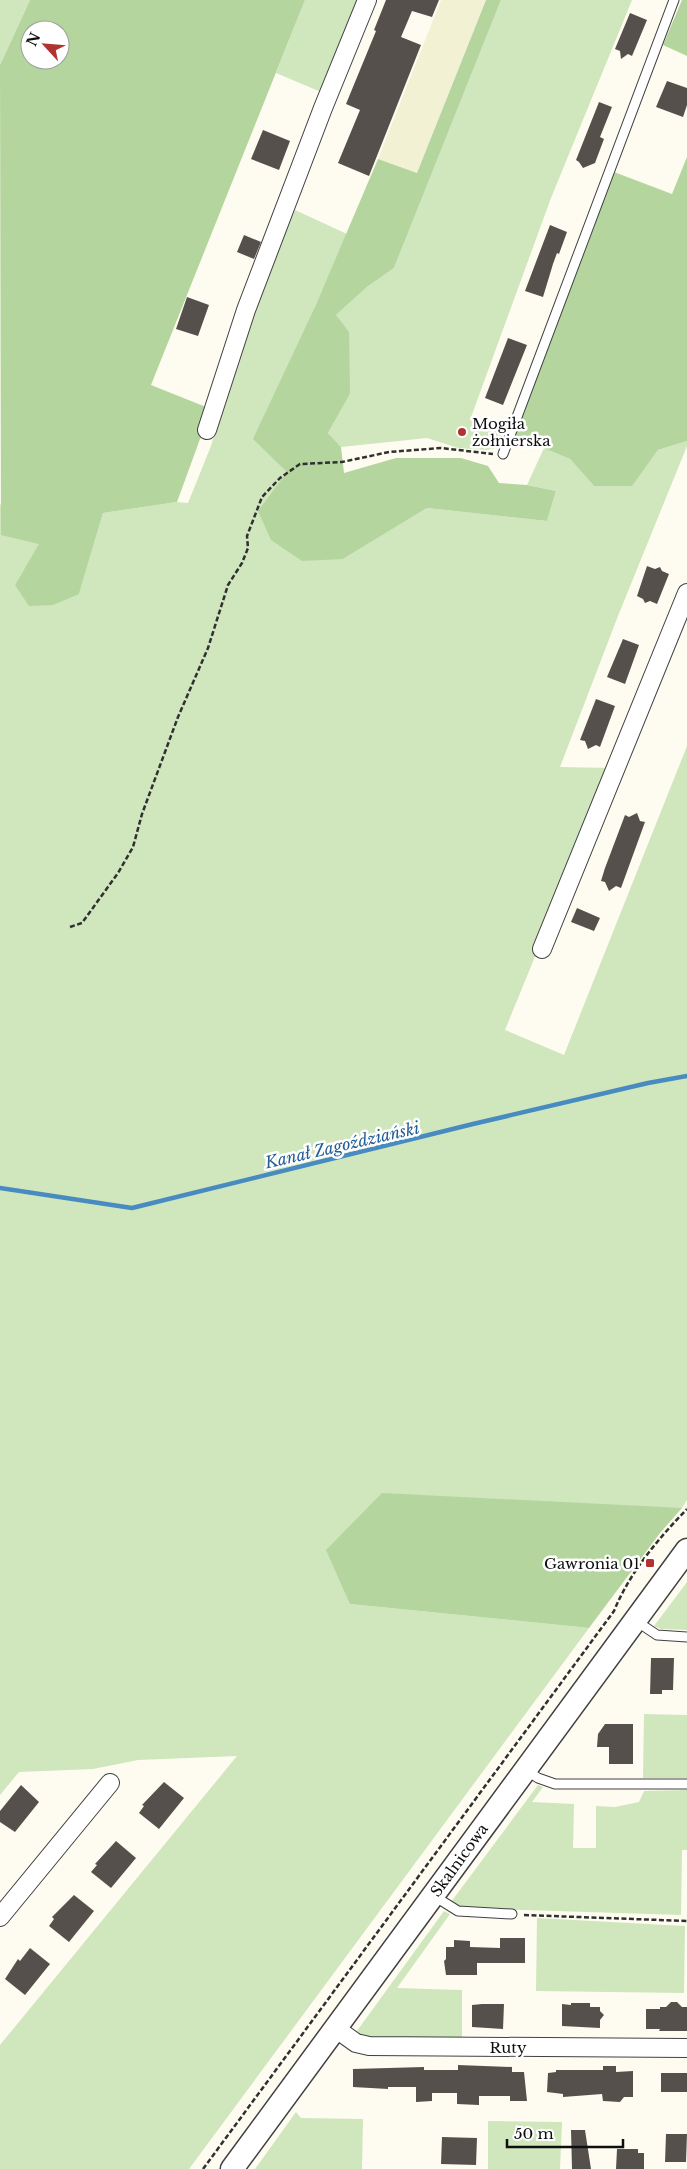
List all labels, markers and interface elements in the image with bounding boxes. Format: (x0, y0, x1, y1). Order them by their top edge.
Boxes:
north arrow (20, 20, 70, 70)
text: N (22, 29, 44, 49)
place label: Mogiła żołnierska (472, 414, 551, 450)
marker: Mogiła żołnierska (456, 426, 468, 438)
water label: Kanał Zagoździański (262, 1117, 422, 1173)
place label: Gawronia 01 (544, 1554, 640, 1573)
marker: Gawronia 01 (644, 1557, 656, 1569)
street label: Skalnicowa (426, 1819, 492, 1900)
street label: Ruty (489, 2038, 527, 2057)
scale bar (507, 2116, 623, 2148)
text: 50 m (514, 2124, 554, 2143)

